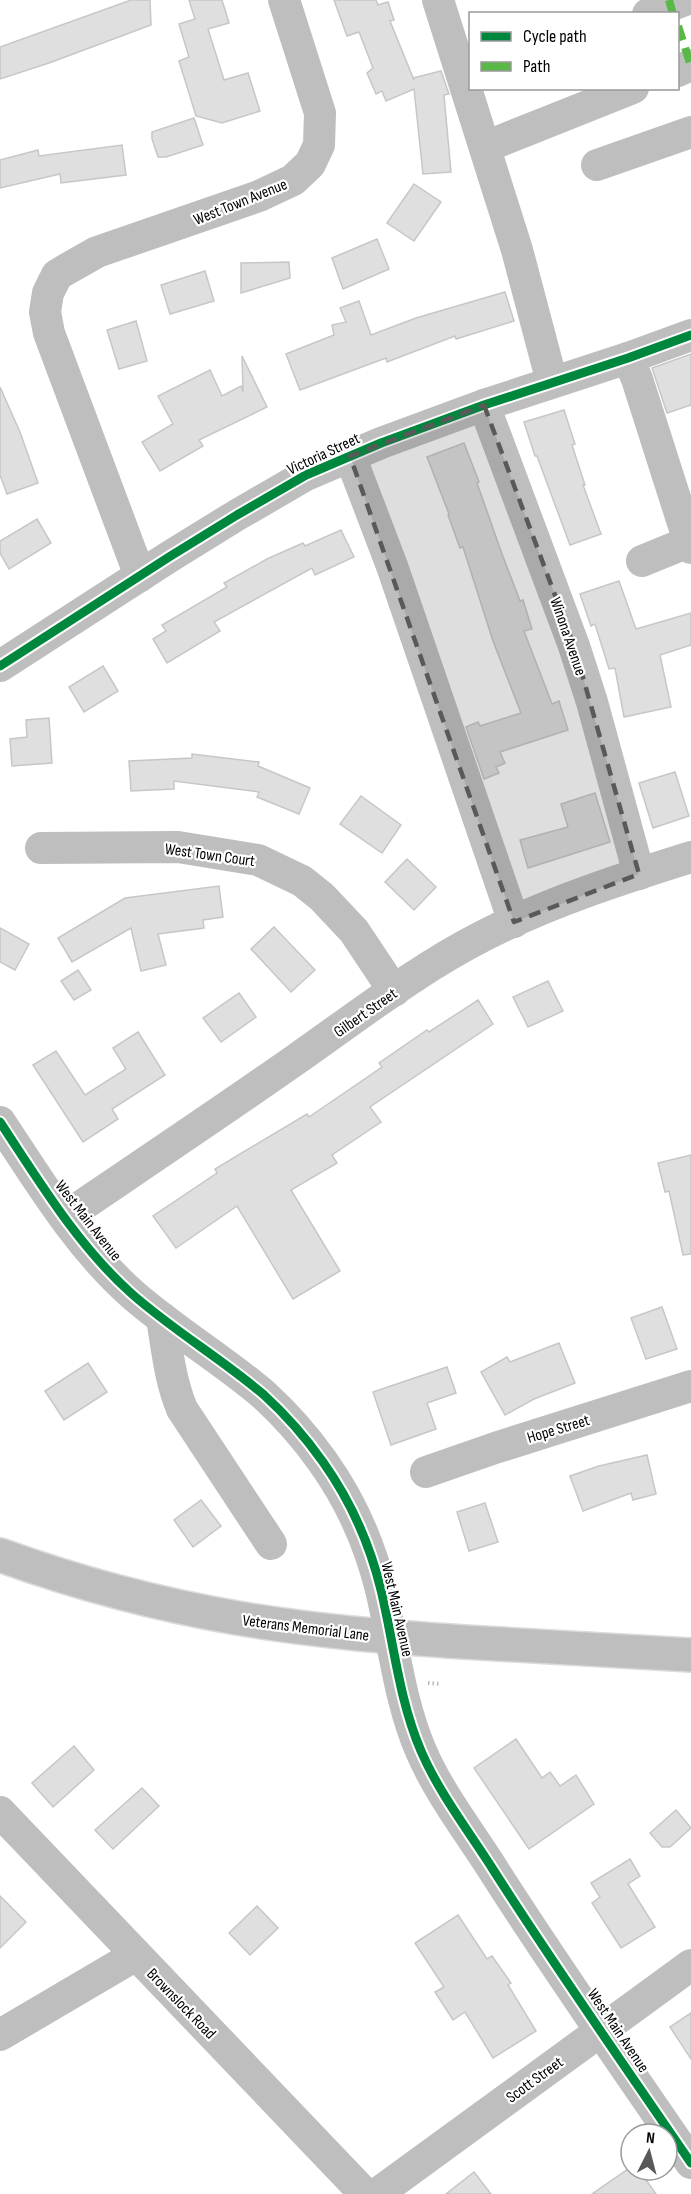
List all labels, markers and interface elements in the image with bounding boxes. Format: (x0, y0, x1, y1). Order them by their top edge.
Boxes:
legend (469, 12, 679, 90)
text: Cycle path (523, 26, 587, 47)
text: Path (523, 56, 551, 77)
street label: West Town Avenue (191, 175, 290, 230)
street label: Victoria Street (284, 429, 363, 479)
street label: Winona Avenue (545, 595, 590, 678)
street label: West Town Court (164, 840, 256, 871)
street label: Gilbert Street (331, 984, 401, 1042)
street label: West Main Avenue (51, 1177, 125, 1265)
street label: Hope Street (525, 1411, 592, 1448)
street label: West Main Avenue (376, 1560, 417, 1659)
street label: Veterans Memorial Lane (241, 1611, 370, 1646)
street label: Brownslock Road (143, 1965, 219, 2043)
street label: West Main Avenue (583, 1985, 653, 2076)
street label: Scott Street (503, 2053, 567, 2107)
north arrow (619, 2122, 679, 2182)
text: N (645, 2129, 656, 2148)

